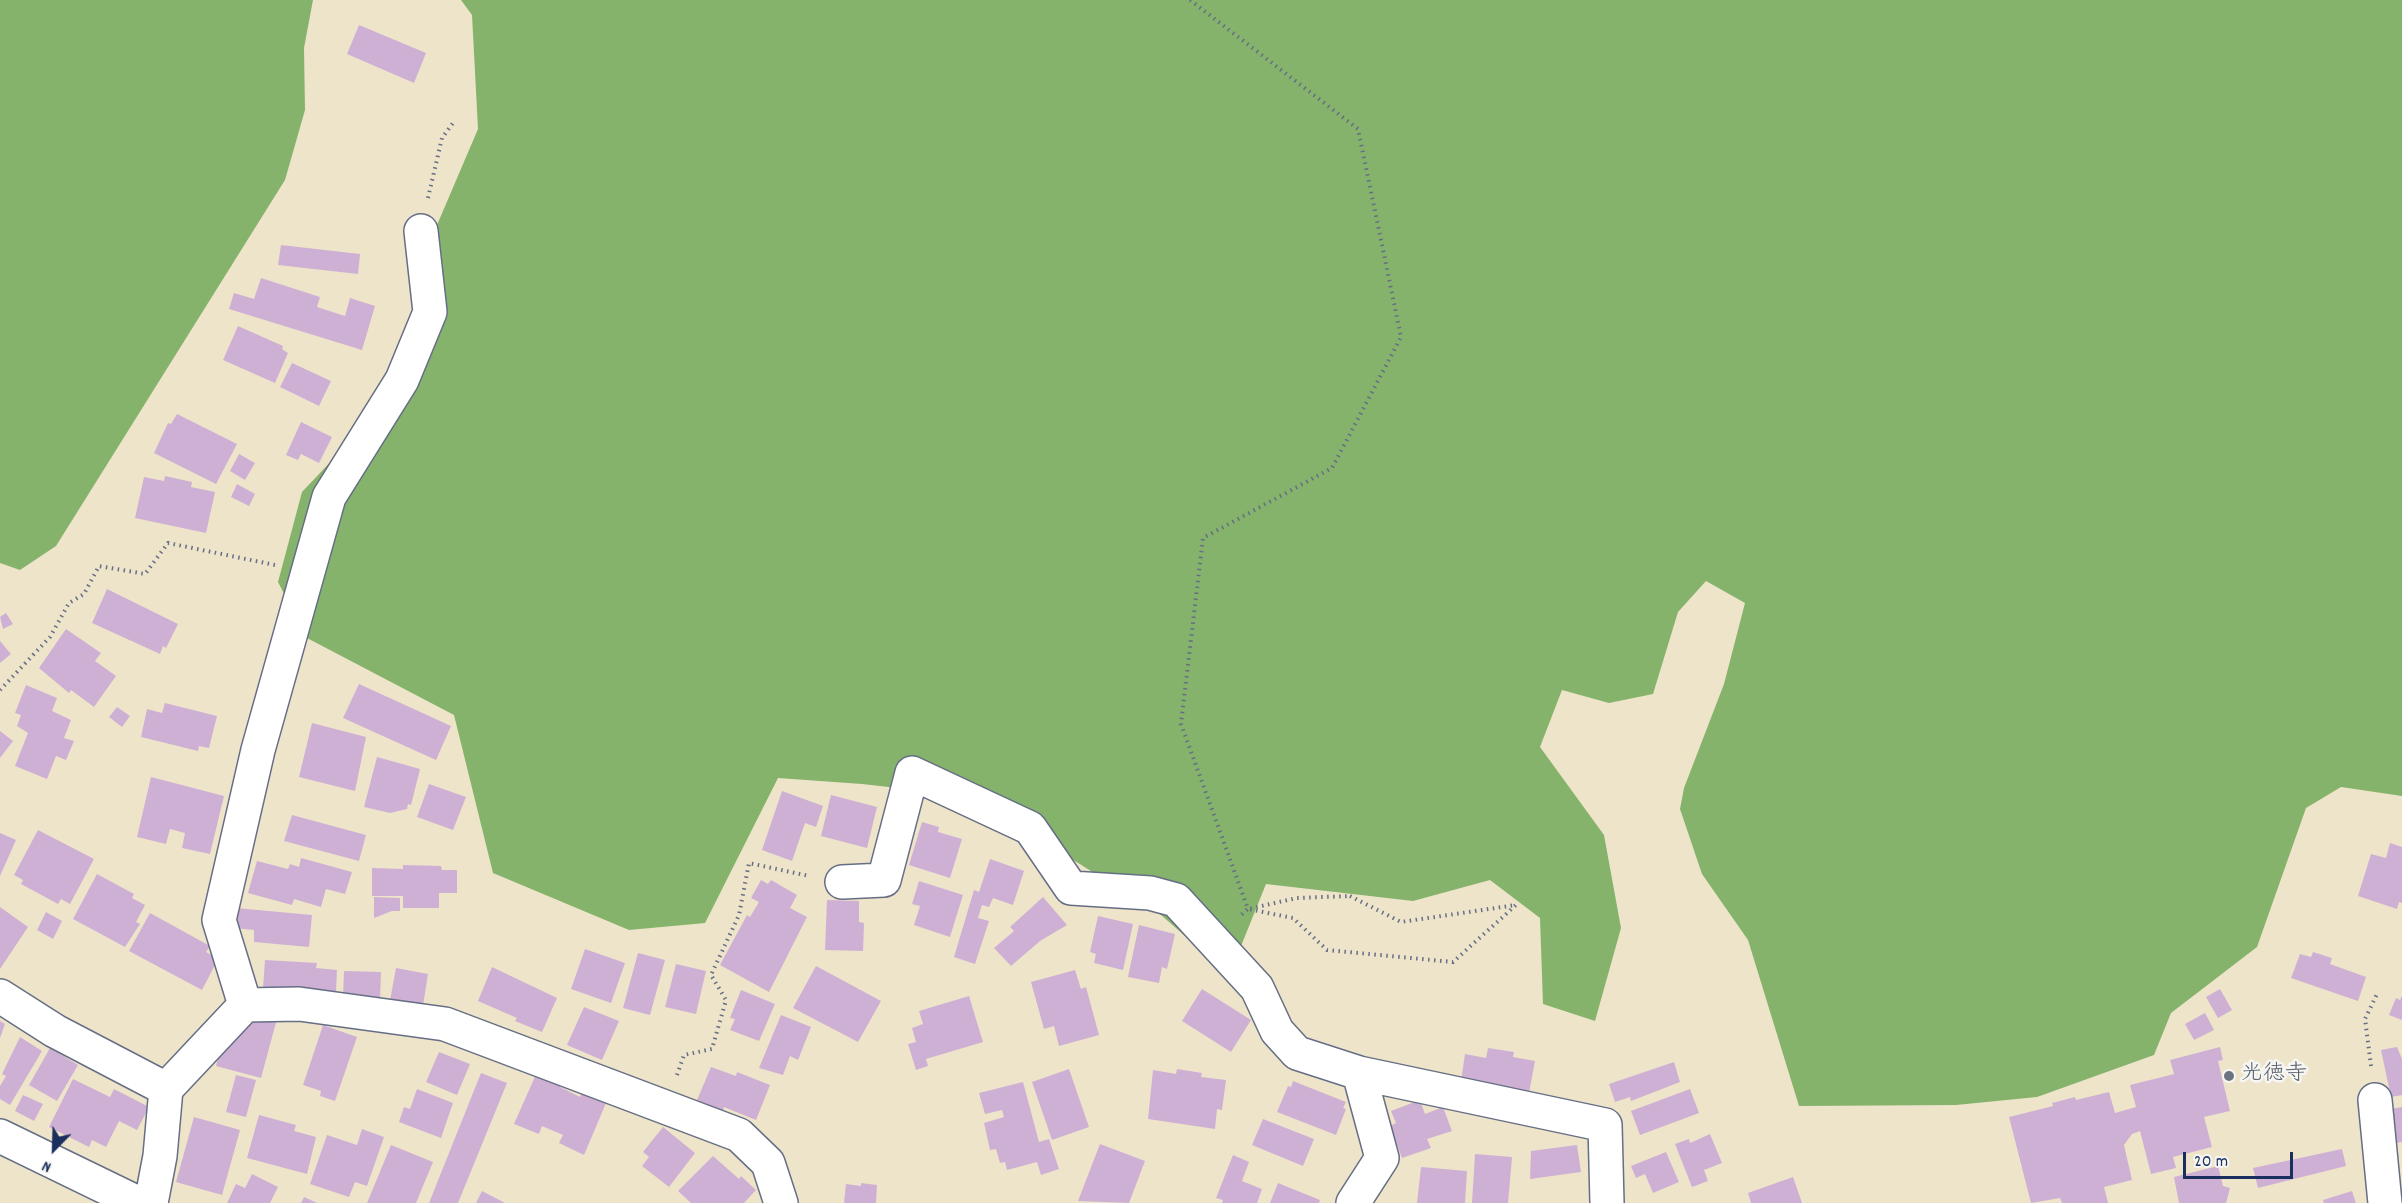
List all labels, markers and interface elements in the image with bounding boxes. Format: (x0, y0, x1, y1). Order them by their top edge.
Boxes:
place label: 光徳寺 (2241, 1063, 2307, 1089)
marker: 光徳寺 (2222, 1069, 2236, 1083)
north arrow (24, 1119, 84, 1179)
scale bar (2186, 1140, 2296, 1178)
text: 20 m (2194, 1150, 2228, 1175)
text: N (39, 1154, 55, 1178)

